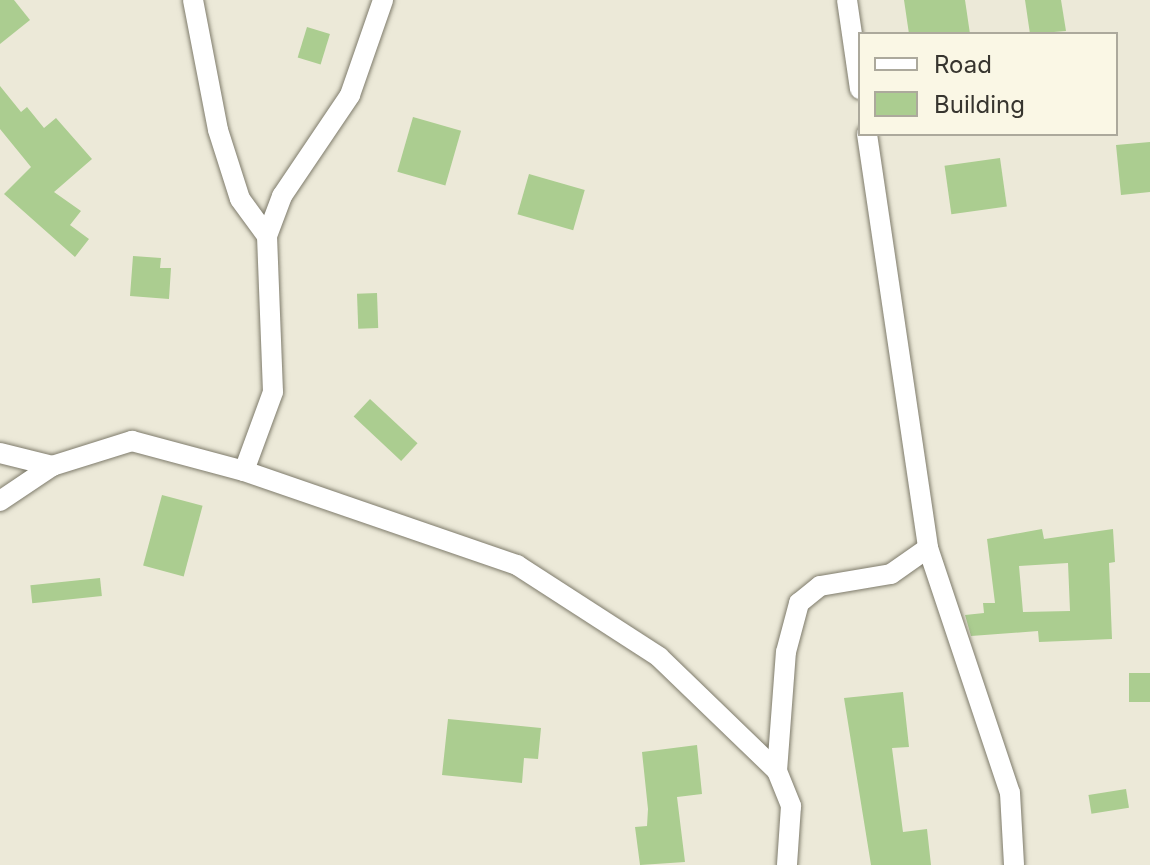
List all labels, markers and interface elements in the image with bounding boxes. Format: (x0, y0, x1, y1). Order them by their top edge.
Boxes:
legend (858, 32, 1118, 136)
text: Road (934, 50, 992, 79)
text: Building (934, 90, 1025, 119)

